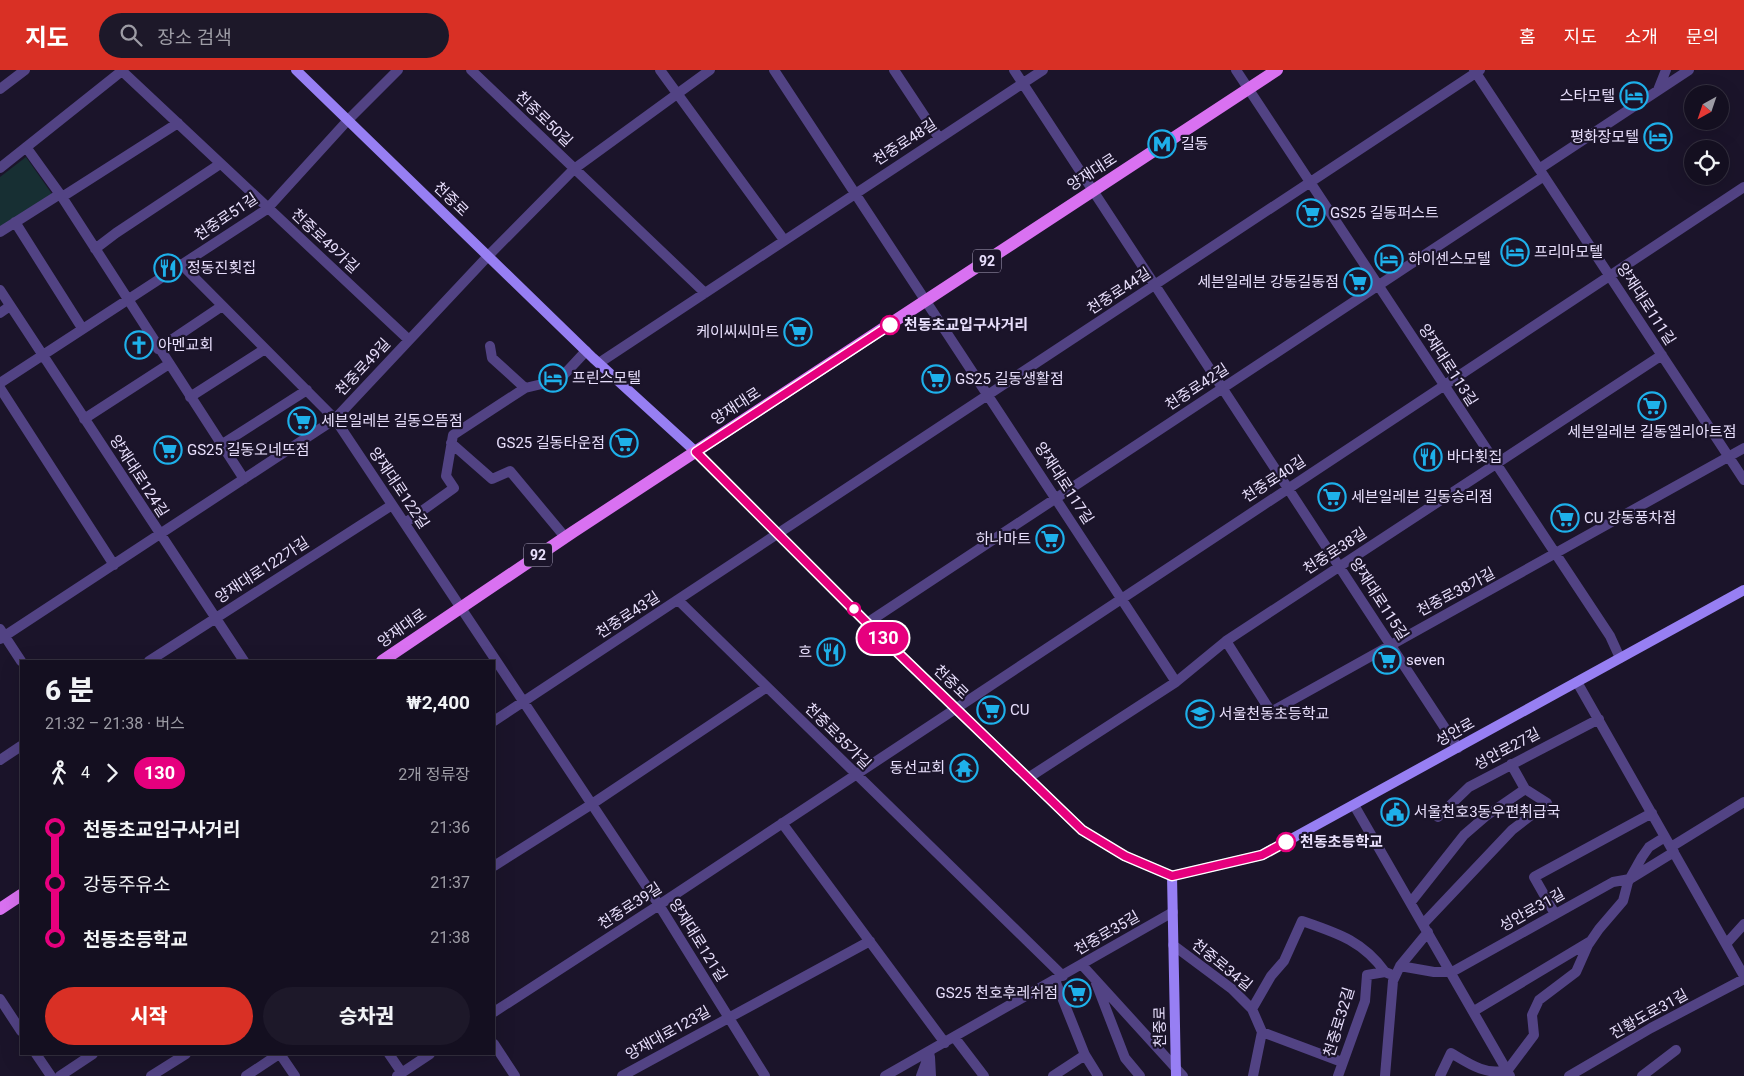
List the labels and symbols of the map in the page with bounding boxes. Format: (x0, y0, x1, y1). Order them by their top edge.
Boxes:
hotel icon: 스타모텔 (1619, 81, 1649, 111)
north arrow (1684, 85, 1729, 130)
street label: 천중로50길 (512, 87, 576, 151)
place label: 스타모텔 (1560, 87, 1615, 105)
street label: 천중로48길 (870, 115, 940, 169)
hotel icon: 평화장모텔 (1643, 122, 1673, 152)
place label: 평화장모텔 (1570, 128, 1639, 146)
metro station icon: 길동 (1147, 129, 1177, 159)
place label: 길동 (1181, 135, 1209, 153)
street label: 양재대로 (1064, 149, 1120, 195)
street label: 천중로 (430, 178, 472, 220)
street label: 천중로51길 (191, 189, 261, 245)
supermarket icon: GS25 길동퍼스트 (1296, 198, 1326, 228)
place label: GS25 길동퍼스트 (1330, 204, 1439, 222)
street label: 천중로49가길 (287, 205, 363, 277)
hotel icon: 프리마모텔 (1500, 237, 1530, 267)
place label: 프리마모텔 (1534, 243, 1603, 261)
hotel icon: 하이센스모텔 (1374, 244, 1404, 274)
road number: 92 (973, 250, 1001, 272)
place label: 하이센스모텔 (1408, 250, 1491, 268)
restaurant icon: 정동진횟집 (153, 253, 183, 283)
place label: 정동진횟집 (187, 259, 256, 277)
street label: 양재대로111길 (1613, 260, 1679, 348)
street label: 천중로44길 (1084, 264, 1154, 318)
supermarket icon: 세븐일레븐 강동길동점 (1343, 267, 1373, 297)
place label: 세븐일레븐 강동길동점 (1197, 273, 1339, 291)
marker: 천동초교입구사거리 (880, 315, 900, 335)
place label: 천동초교입구사거리 (904, 316, 1028, 334)
supermarket icon: 케이씨씨마트 (783, 317, 813, 347)
street label: 양재대로113길 (1415, 321, 1481, 409)
place label: 케이씨씨마트 (696, 323, 779, 341)
church icon: 아멘교회 (124, 330, 154, 360)
street label: 천중로49길 (332, 335, 394, 399)
place label: 아멘교회 (158, 336, 213, 354)
street label: 천중로42길 (1162, 360, 1232, 414)
hotel icon: 프린스모텔 (538, 363, 568, 393)
supermarket icon: GS25 길동생활점 (921, 364, 951, 394)
place label: 프린스모텔 (572, 369, 641, 387)
place label: GS25 길동생활점 (955, 370, 1064, 388)
street label: 양재대로 (708, 383, 764, 429)
supermarket icon: 세븐일레븐 길동엘리아트점 (1637, 391, 1667, 421)
supermarket icon: 세븐일레븐 길동으뜸점 (287, 406, 317, 436)
place label: 세븐일레븐 길동으뜸점 (321, 412, 463, 430)
place label: 세븐일레븐 길동엘리아트점 (1567, 423, 1737, 441)
supermarket icon: GS25 길동타운점 (609, 428, 639, 458)
street label: 양재대로124길 (106, 432, 172, 520)
place label: GS25 길동타운점 (496, 434, 605, 452)
supermarket icon: GS25 길동오네뜨점 (153, 435, 183, 465)
street label: 양재대로117길 (1031, 439, 1097, 527)
place label: GS25 길동오네뜨점 (187, 441, 310, 459)
restaurant icon: 바다횟집 (1413, 442, 1443, 472)
street label: 양재대로122길 (365, 444, 433, 532)
place label: 바다횟집 (1447, 448, 1502, 466)
street label: 천중로40길 (1239, 452, 1309, 506)
supermarket icon: 세븐일레븐 길동승리점 (1317, 482, 1347, 512)
place label: 세븐일레븐 길동승리점 (1351, 488, 1493, 506)
supermarket icon: CU 강동풍차점 (1550, 503, 1580, 533)
place label: CU 강동풍차점 (1584, 509, 1676, 527)
supermarket icon: 하나마트 (1035, 524, 1065, 554)
street label: 천중로38길 (1300, 524, 1370, 578)
place label: 하나마트 (976, 530, 1031, 548)
street label: 양재대로122가길 (212, 533, 312, 607)
road number: 92 (524, 544, 552, 566)
street label: 양재대로115길 (1346, 555, 1412, 643)
street label: 천중로38가길 (1414, 564, 1498, 620)
street label: 천중로43길 (593, 588, 663, 642)
unlabelled marker (847, 602, 861, 616)
street label: 양재대로 (374, 605, 430, 651)
line badge: 130 (854, 622, 912, 654)
restaurant icon: 흐 (816, 637, 846, 667)
place label: 흐 (798, 643, 812, 661)
supermarket icon: seven (1372, 645, 1402, 675)
place label: seven (1406, 651, 1445, 669)
street label: 천중로 (930, 661, 972, 703)
supermarket icon: CU (976, 695, 1006, 725)
street label: 천중로35가길 (801, 699, 875, 773)
school or university icon: 서울천동초등학교 (1185, 699, 1215, 729)
place label: CU (1010, 701, 1030, 719)
place label: 서울천동초등학교 (1219, 705, 1329, 723)
street label: 성안로 (1433, 714, 1477, 750)
street label: 성안로27길 (1471, 724, 1543, 774)
temple icon: 동선교회 (949, 753, 979, 783)
place label: 동선교회 (890, 759, 945, 777)
public building icon: 서울천호3동우편취급국 (1380, 797, 1410, 827)
place label: 서울천호3동우편취급국 (1414, 803, 1560, 821)
marker: 천동초등학교 (1276, 832, 1296, 852)
place label: 천동초등학교 (1300, 833, 1383, 851)
street label: 천중로39길 (595, 879, 665, 933)
street label: 성안로31길 (1496, 885, 1568, 935)
street label: 양재대로121길 (665, 895, 731, 985)
street label: 천중로35길 (1071, 907, 1143, 959)
street label: 천중로34길 (1188, 935, 1256, 995)
supermarket icon: GS25 천호후레쉬점 (1062, 978, 1092, 1008)
place label: GS25 천호후레쉬점 (935, 984, 1058, 1002)
street label: 천중로32길 (1320, 985, 1358, 1059)
street label: 진황도로31길 (1607, 985, 1691, 1043)
street label: 양재대로123길 (622, 1002, 714, 1064)
street label: 천중로 (1151, 1006, 1169, 1048)

